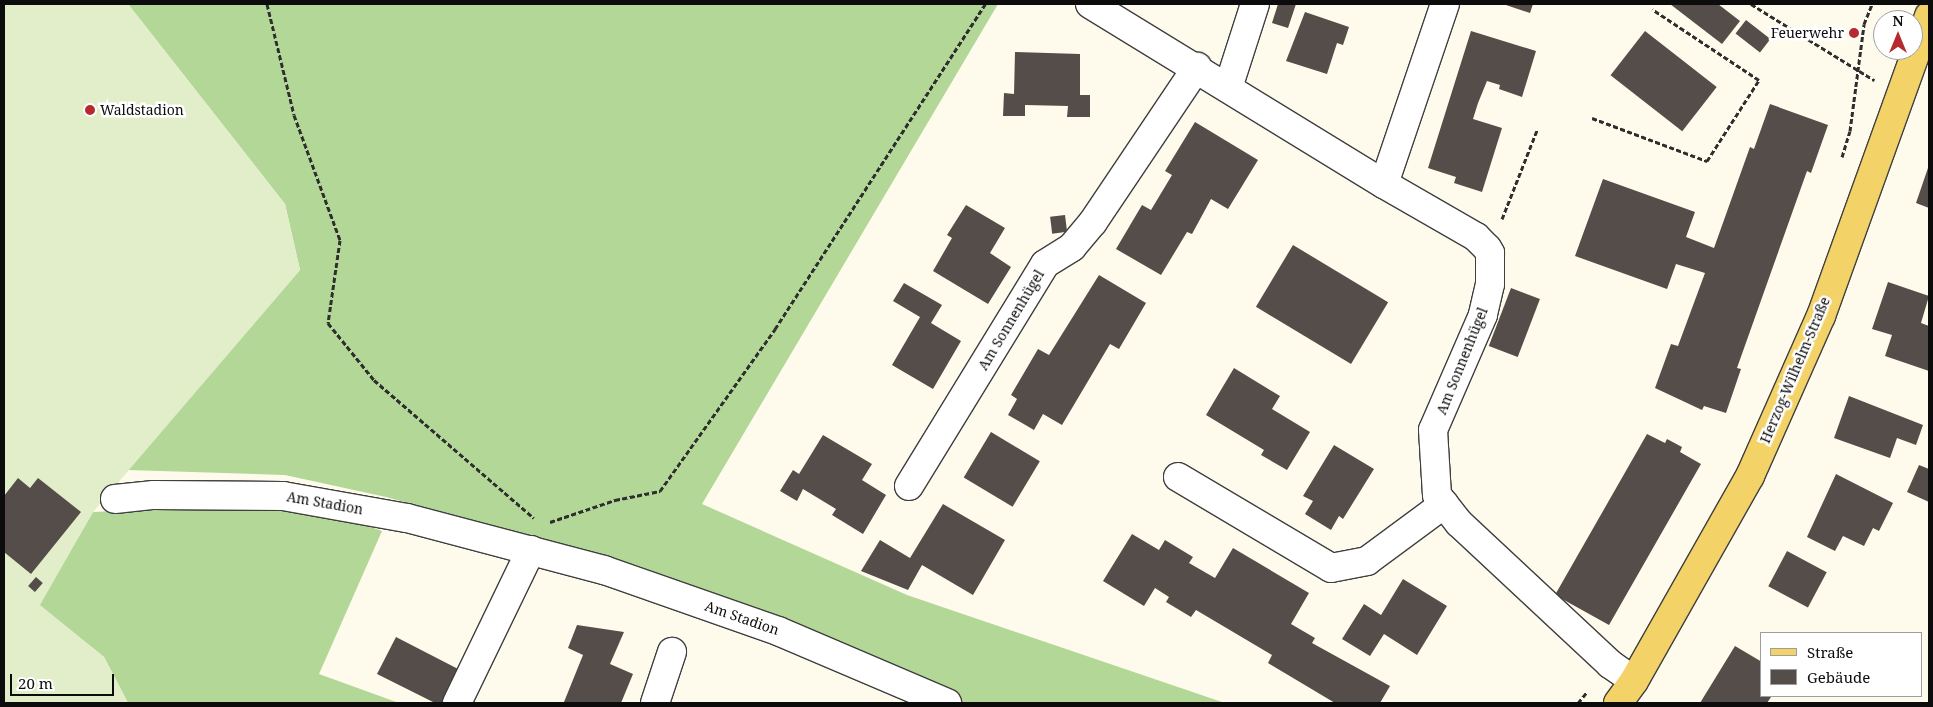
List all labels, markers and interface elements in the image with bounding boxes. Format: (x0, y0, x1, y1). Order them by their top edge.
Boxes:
north arrow (1873, 10, 1923, 60)
text: N (1892, 11, 1904, 30)
place label: Feuerwehr (1771, 25, 1844, 41)
marker: Feuerwehr (1848, 27, 1860, 39)
place label: Waldstadion (100, 102, 184, 118)
marker: Waldstadion (84, 104, 96, 116)
street label: Am Sonnenhügel (974, 267, 1048, 373)
street label: Herzog-Wilhelm-Straße (1757, 294, 1833, 446)
street label: Am Sonnenhügel (1433, 305, 1491, 417)
street label: Am Stadion (285, 488, 365, 518)
street label: Am Stadion (703, 597, 781, 639)
legend (1760, 632, 1923, 697)
text: Straße (1807, 642, 1853, 662)
scale bar (12, 664, 116, 696)
text: Gebäude (1807, 667, 1870, 687)
text: 20 m (18, 673, 53, 693)

